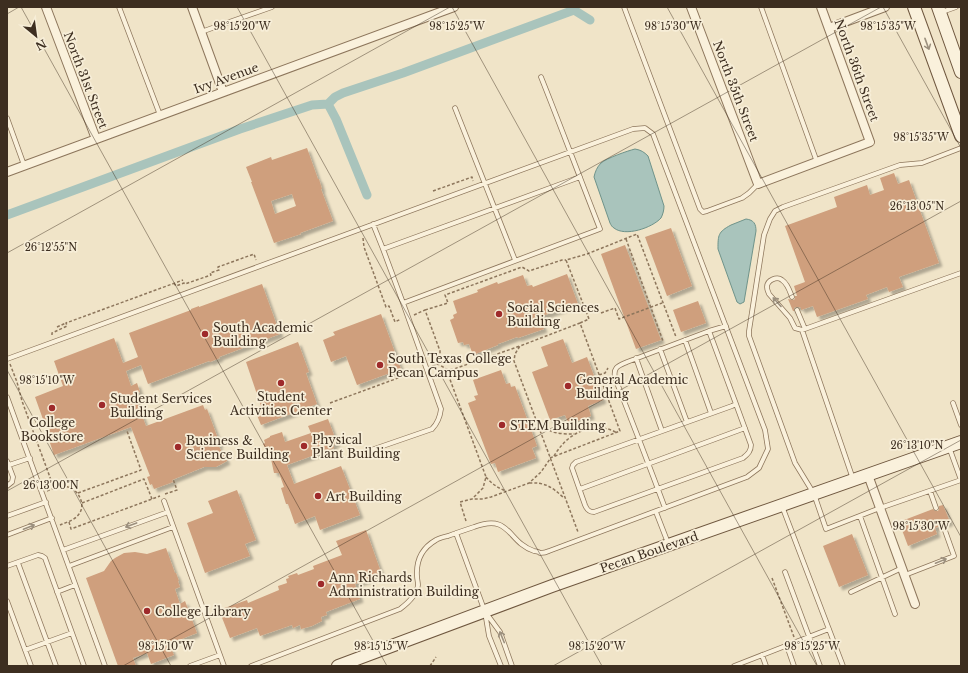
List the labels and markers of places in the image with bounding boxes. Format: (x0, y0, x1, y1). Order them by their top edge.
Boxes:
place label: Social Sciences Building (507, 300, 599, 329)
marker: Social Sciences Building (494, 309, 504, 319)
place label: South Academic Building (213, 320, 313, 349)
marker: South Academic Building (200, 329, 210, 339)
place label: South Texas College Pecan Campus (388, 351, 512, 380)
marker: South Texas College Pecan Campus (375, 360, 385, 370)
place label: General Academic Building (576, 372, 689, 401)
marker: Student Activities Center (276, 378, 286, 388)
marker: General Academic Building (563, 381, 573, 391)
place label: Student Activities Center (229, 389, 332, 418)
place label: Student Services Building (110, 391, 212, 420)
marker: Student Services Building (97, 400, 107, 410)
marker: College Bookstore (47, 403, 57, 413)
place label: College Bookstore (21, 415, 83, 444)
place label: STEM Building (510, 418, 606, 433)
marker: STEM Building (497, 420, 507, 430)
place label: Physical Plant Building (312, 432, 401, 461)
place label: Business & Science Building (186, 433, 290, 462)
marker: Physical Plant Building (299, 441, 309, 451)
marker: Business & Science Building (173, 442, 183, 452)
place label: Art Building (325, 489, 403, 504)
marker: Art Building (313, 491, 323, 501)
place label: Ann Richards Administration Building (328, 570, 480, 599)
marker: Ann Richards Administration Building (316, 579, 326, 589)
place label: College Library (155, 604, 251, 619)
marker: College Library (142, 606, 152, 616)

